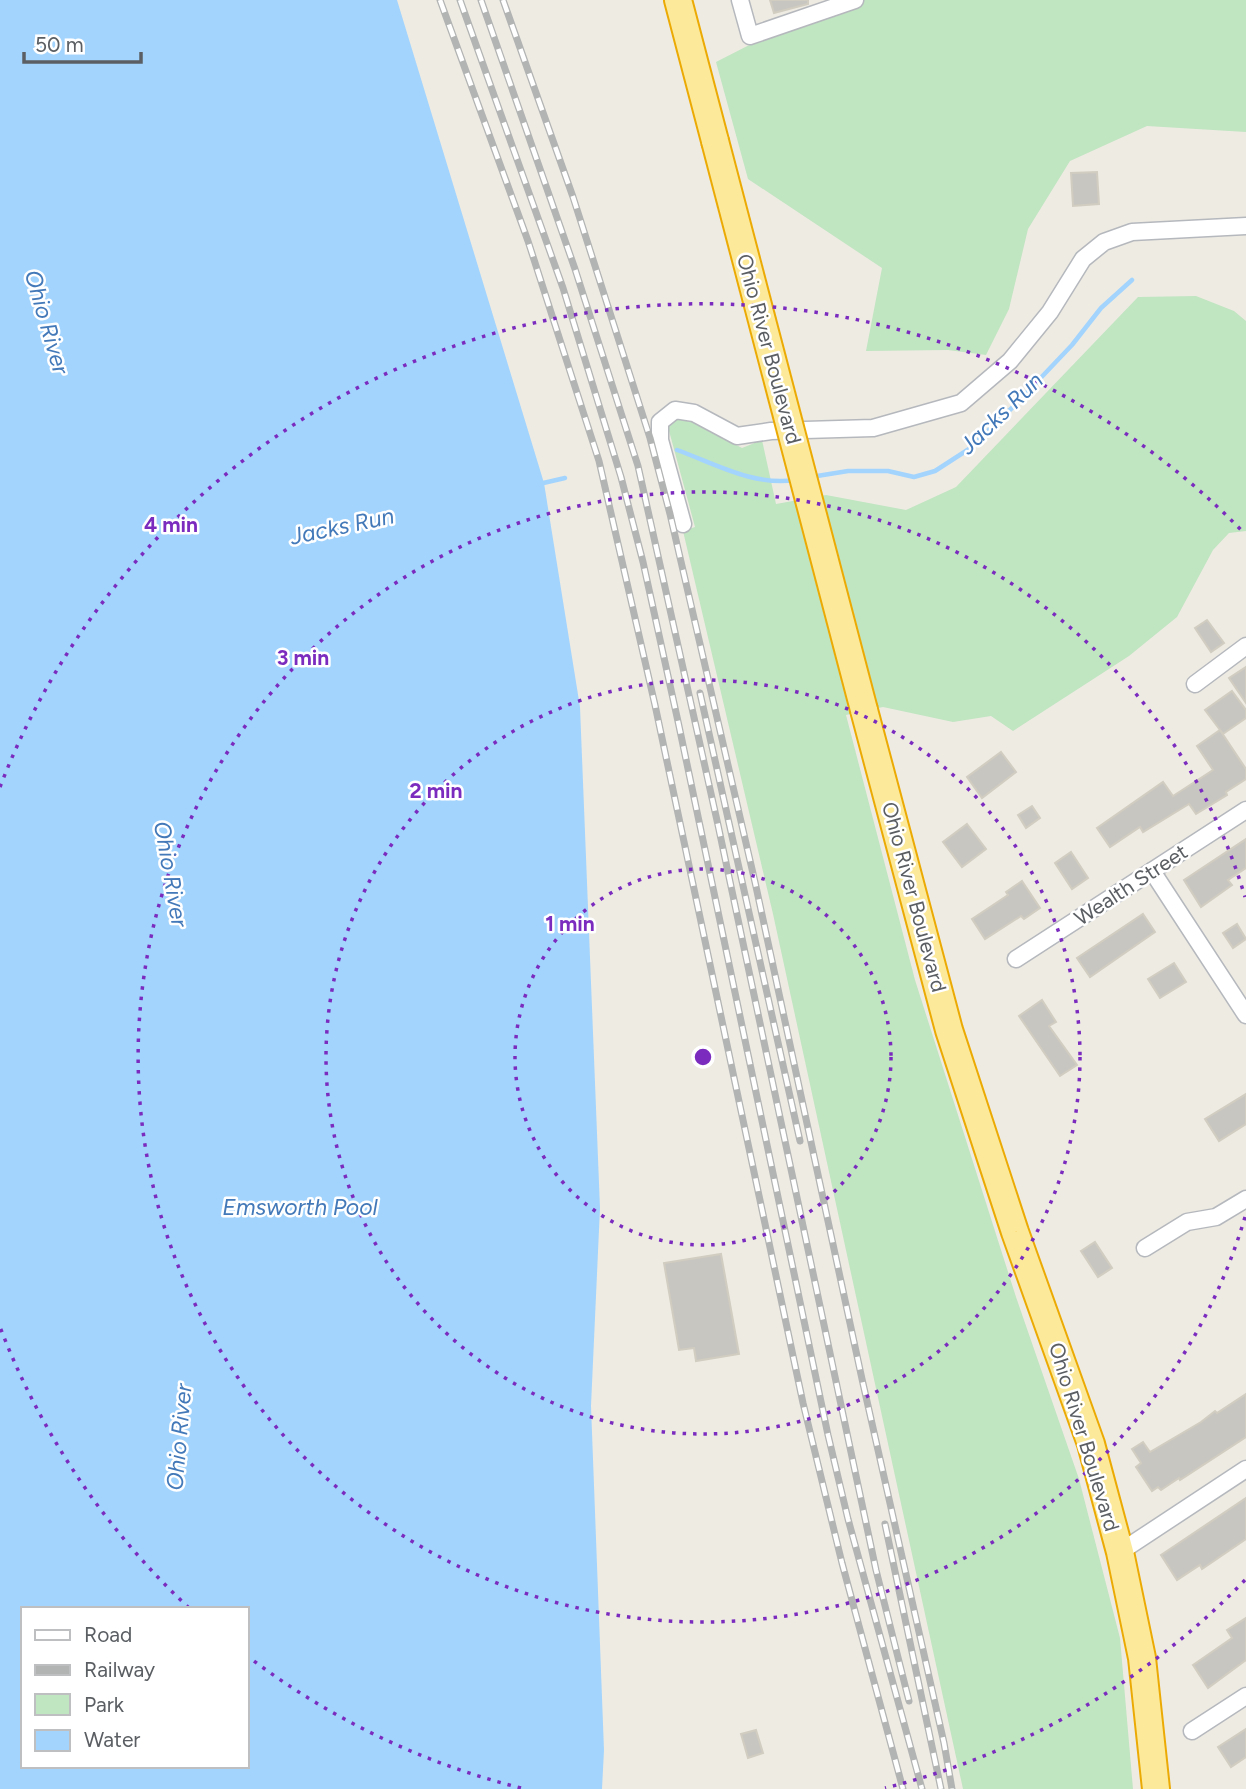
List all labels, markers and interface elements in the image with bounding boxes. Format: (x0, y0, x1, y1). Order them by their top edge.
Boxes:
scale bar (24, 21, 142, 65)
text: 50 m (35, 32, 84, 57)
street label: Ohio River Boulevard (732, 251, 807, 447)
water label: Ohio River (19, 267, 76, 378)
water label: Jacks Run (953, 366, 1049, 460)
water label: Jacks Run (286, 501, 397, 551)
text: 4 min (144, 512, 198, 537)
text: 3 min (277, 645, 329, 670)
text: 2 min (410, 778, 462, 803)
street label: Ohio River Boulevard (877, 799, 952, 995)
water label: Ohio River (148, 819, 194, 930)
street label: Wealth Street (1070, 839, 1192, 930)
text: 1 min (545, 911, 595, 936)
centre of rings (691, 1045, 715, 1069)
water label: Emsworth Pool (222, 1193, 379, 1221)
street label: Ohio River Boulevard (1044, 1339, 1125, 1534)
water label: Ohio River (160, 1381, 198, 1492)
legend (21, 1607, 248, 1768)
text: Road (84, 1622, 132, 1647)
text: Railway (84, 1657, 155, 1682)
text: Park (84, 1692, 125, 1717)
text: Water (84, 1727, 140, 1752)

